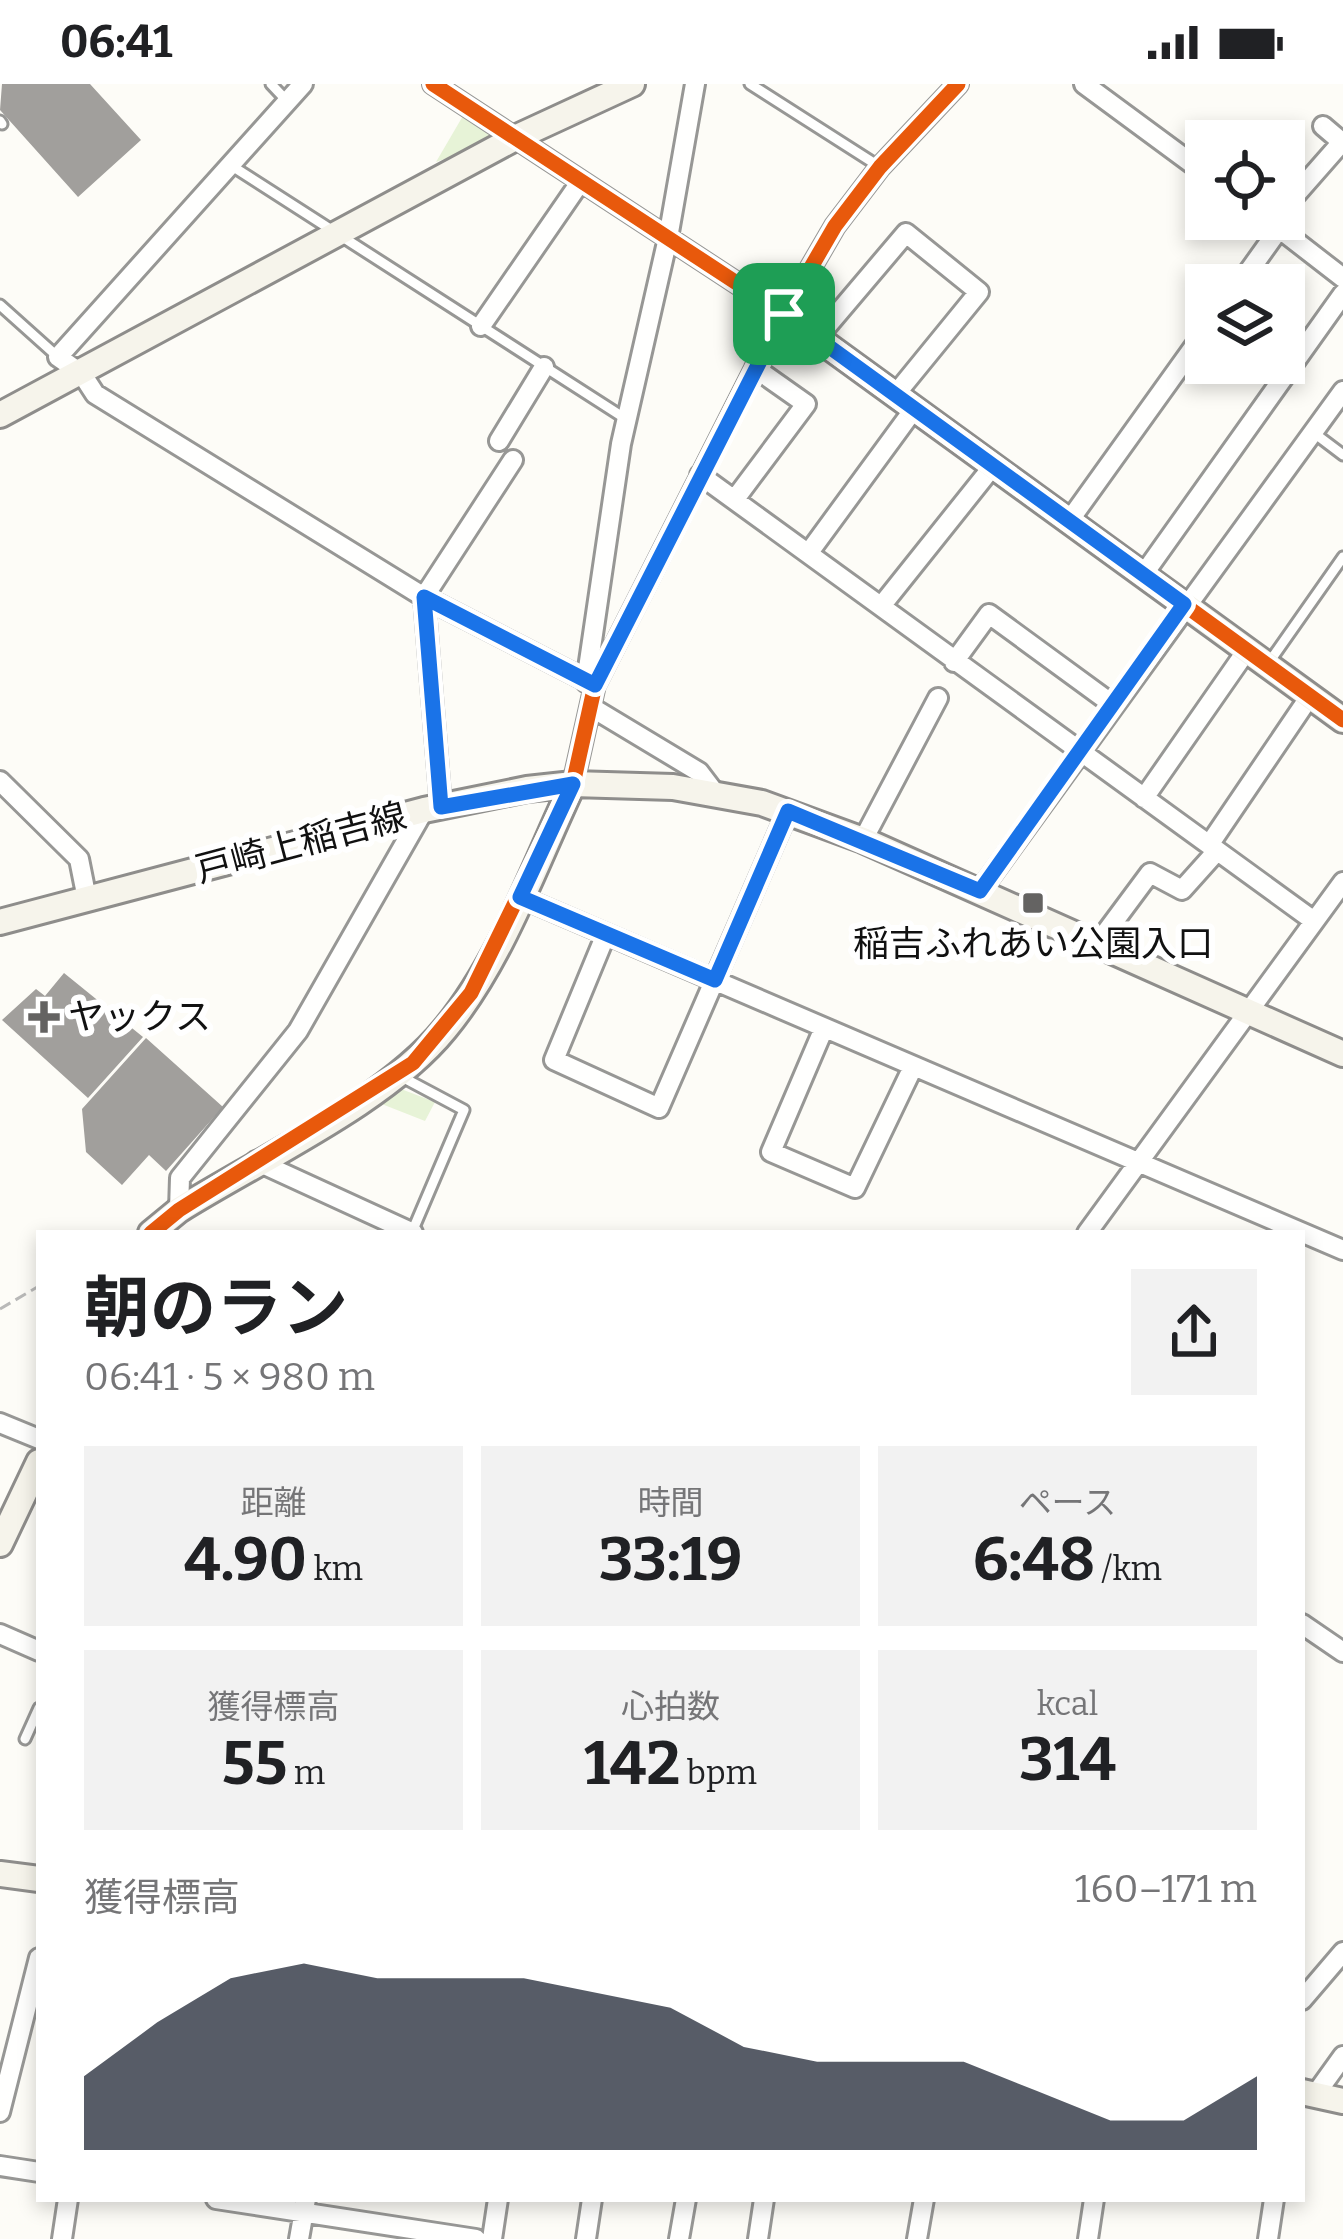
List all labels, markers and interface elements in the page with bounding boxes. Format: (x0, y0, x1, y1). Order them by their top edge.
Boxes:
text: 06:41 (60, 15, 173, 69)
map controls (1185, 120, 1305, 384)
button: locate (1185, 120, 1305, 240)
pin (733, 263, 835, 365)
button: layers (1185, 264, 1305, 384)
icon: arrive (751, 281, 817, 347)
street label: 戸崎上稲吉線 (191, 794, 411, 892)
marker: 稲吉ふれあい公園入口 (1020, 890, 1046, 916)
place label: 稲吉ふれあい公園入口 (853, 922, 1213, 966)
place label: ヤックス (68, 995, 211, 1039)
marker: ヤックス (31, 1004, 57, 1030)
text: 朝のラン (84, 1269, 348, 1348)
button: share (1131, 1269, 1257, 1395)
text: 06:41 · 5 × 980 m (84, 1354, 375, 1400)
text: 距離 (241, 1483, 307, 1523)
text: 時間 (638, 1483, 704, 1523)
text: ペース (1019, 1483, 1116, 1523)
text: 4.90 (184, 1524, 307, 1596)
text: 33:19 (599, 1524, 742, 1596)
text: 6:48 (973, 1524, 1095, 1596)
text: km (307, 1549, 363, 1589)
text: /km (1095, 1549, 1162, 1589)
text: kcal (1037, 1684, 1098, 1724)
text: 獲得標高 (208, 1687, 340, 1727)
text: 心拍数 (621, 1687, 720, 1727)
text: 314 (1019, 1724, 1116, 1796)
text: 55 (222, 1728, 287, 1800)
text: 142 (584, 1728, 680, 1800)
text: m (287, 1753, 325, 1793)
text: bpm (680, 1753, 757, 1793)
text: 160–171 m (1075, 1866, 1257, 1912)
text: 獲得標高 (84, 1875, 240, 1921)

